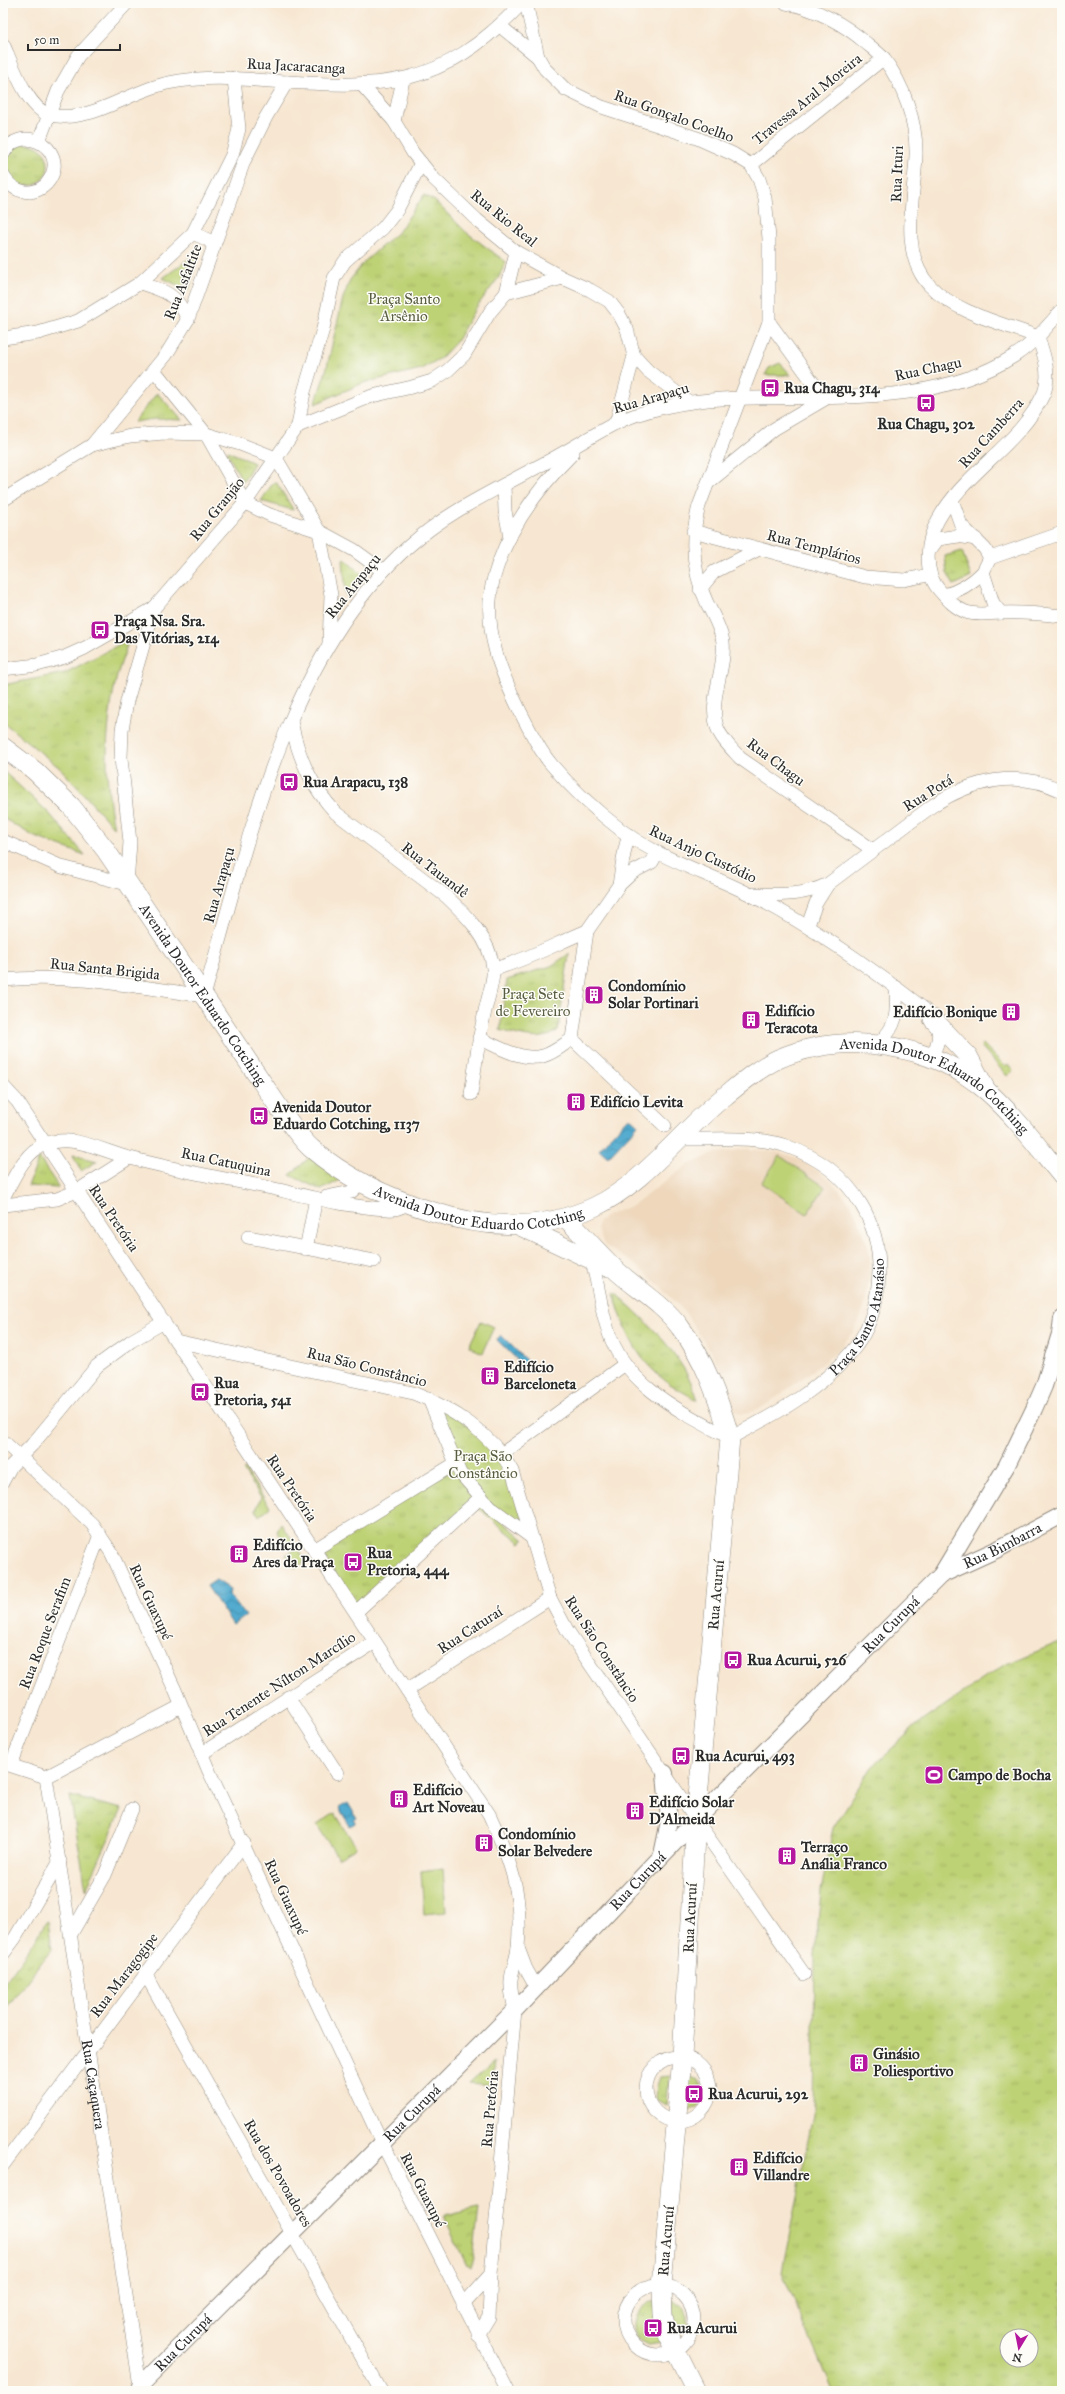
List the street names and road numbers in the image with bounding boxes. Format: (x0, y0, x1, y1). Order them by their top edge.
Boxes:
street label: Travessa Aral Moreira (749, 49, 866, 149)
street label: Rua Jacaracanga (246, 54, 346, 79)
street label: Rua Gonçalo Coelho (612, 86, 737, 146)
street label: Rua Ituri (887, 145, 907, 203)
street label: Rua Rio Real (467, 186, 542, 251)
street label: Rua Asfaltite (160, 241, 206, 323)
street label: Rua Chagu (893, 353, 963, 385)
street label: Rua Arapaçu (611, 379, 691, 417)
street label: Rua Camberra (955, 394, 1028, 472)
street label: Rua Granjão (186, 473, 248, 544)
street label: Rua Templários (765, 526, 863, 568)
street label: Rua Arapaçu (321, 550, 385, 622)
street label: Rua Chagu (743, 734, 809, 790)
street label: Rua Potá (900, 770, 957, 815)
street label: Rua Anjo Custódio (646, 821, 760, 887)
street label: Rua Tauandê (398, 838, 472, 902)
street label: Rua Arapaçu (200, 845, 238, 925)
street label: Avenida Doutor Eduardo Cotching (135, 899, 271, 1089)
street label: Rua Santa Brigida (49, 954, 161, 984)
street label: Avenida Doutor Eduardo Cotching (838, 1035, 1033, 1138)
street label: Rua Catuquina (179, 1144, 273, 1181)
street label: Rua Pretória (85, 1181, 143, 1256)
street label: Avenida Doutor Eduardo Cotching (370, 1181, 587, 1234)
street label: Praça Santo Atanásio (825, 1257, 888, 1380)
street label: Rua São Constâncio (305, 1343, 429, 1391)
street label: Rua Pretória (263, 1451, 321, 1526)
street label: Rua Bimbarra (960, 1518, 1045, 1573)
street label: Rua Acuruí (704, 1558, 728, 1631)
street label: Rua Guaxupé (126, 1561, 177, 1644)
street label: Rua Roque Serafim (15, 1574, 76, 1692)
street label: Rua São Constâncio (561, 1592, 643, 1706)
street label: Rua Curupá (858, 1592, 924, 1658)
street label: Rua Caturaí (434, 1602, 507, 1658)
street label: Rua Tenente Nílton Marcílio (199, 1628, 359, 1740)
street label: Rua Curupá (606, 1848, 670, 1914)
street label: Rua Guaxupé (261, 1856, 312, 1939)
street label: Rua Acuruí (679, 1882, 701, 1954)
street label: Rua Maragogipe (86, 1929, 162, 2021)
street label: Rua Caçaquera (78, 2038, 109, 2131)
street label: Rua Pretória (478, 2069, 502, 2148)
street label: Rua Curupá (379, 2080, 445, 2146)
street label: Rua dos Povoadores (240, 2116, 316, 2230)
street label: Rua Guaxupé (396, 2150, 450, 2231)
street label: Rua Acuruí (654, 2204, 678, 2277)
street label: Rua Curupá (151, 2310, 216, 2375)

